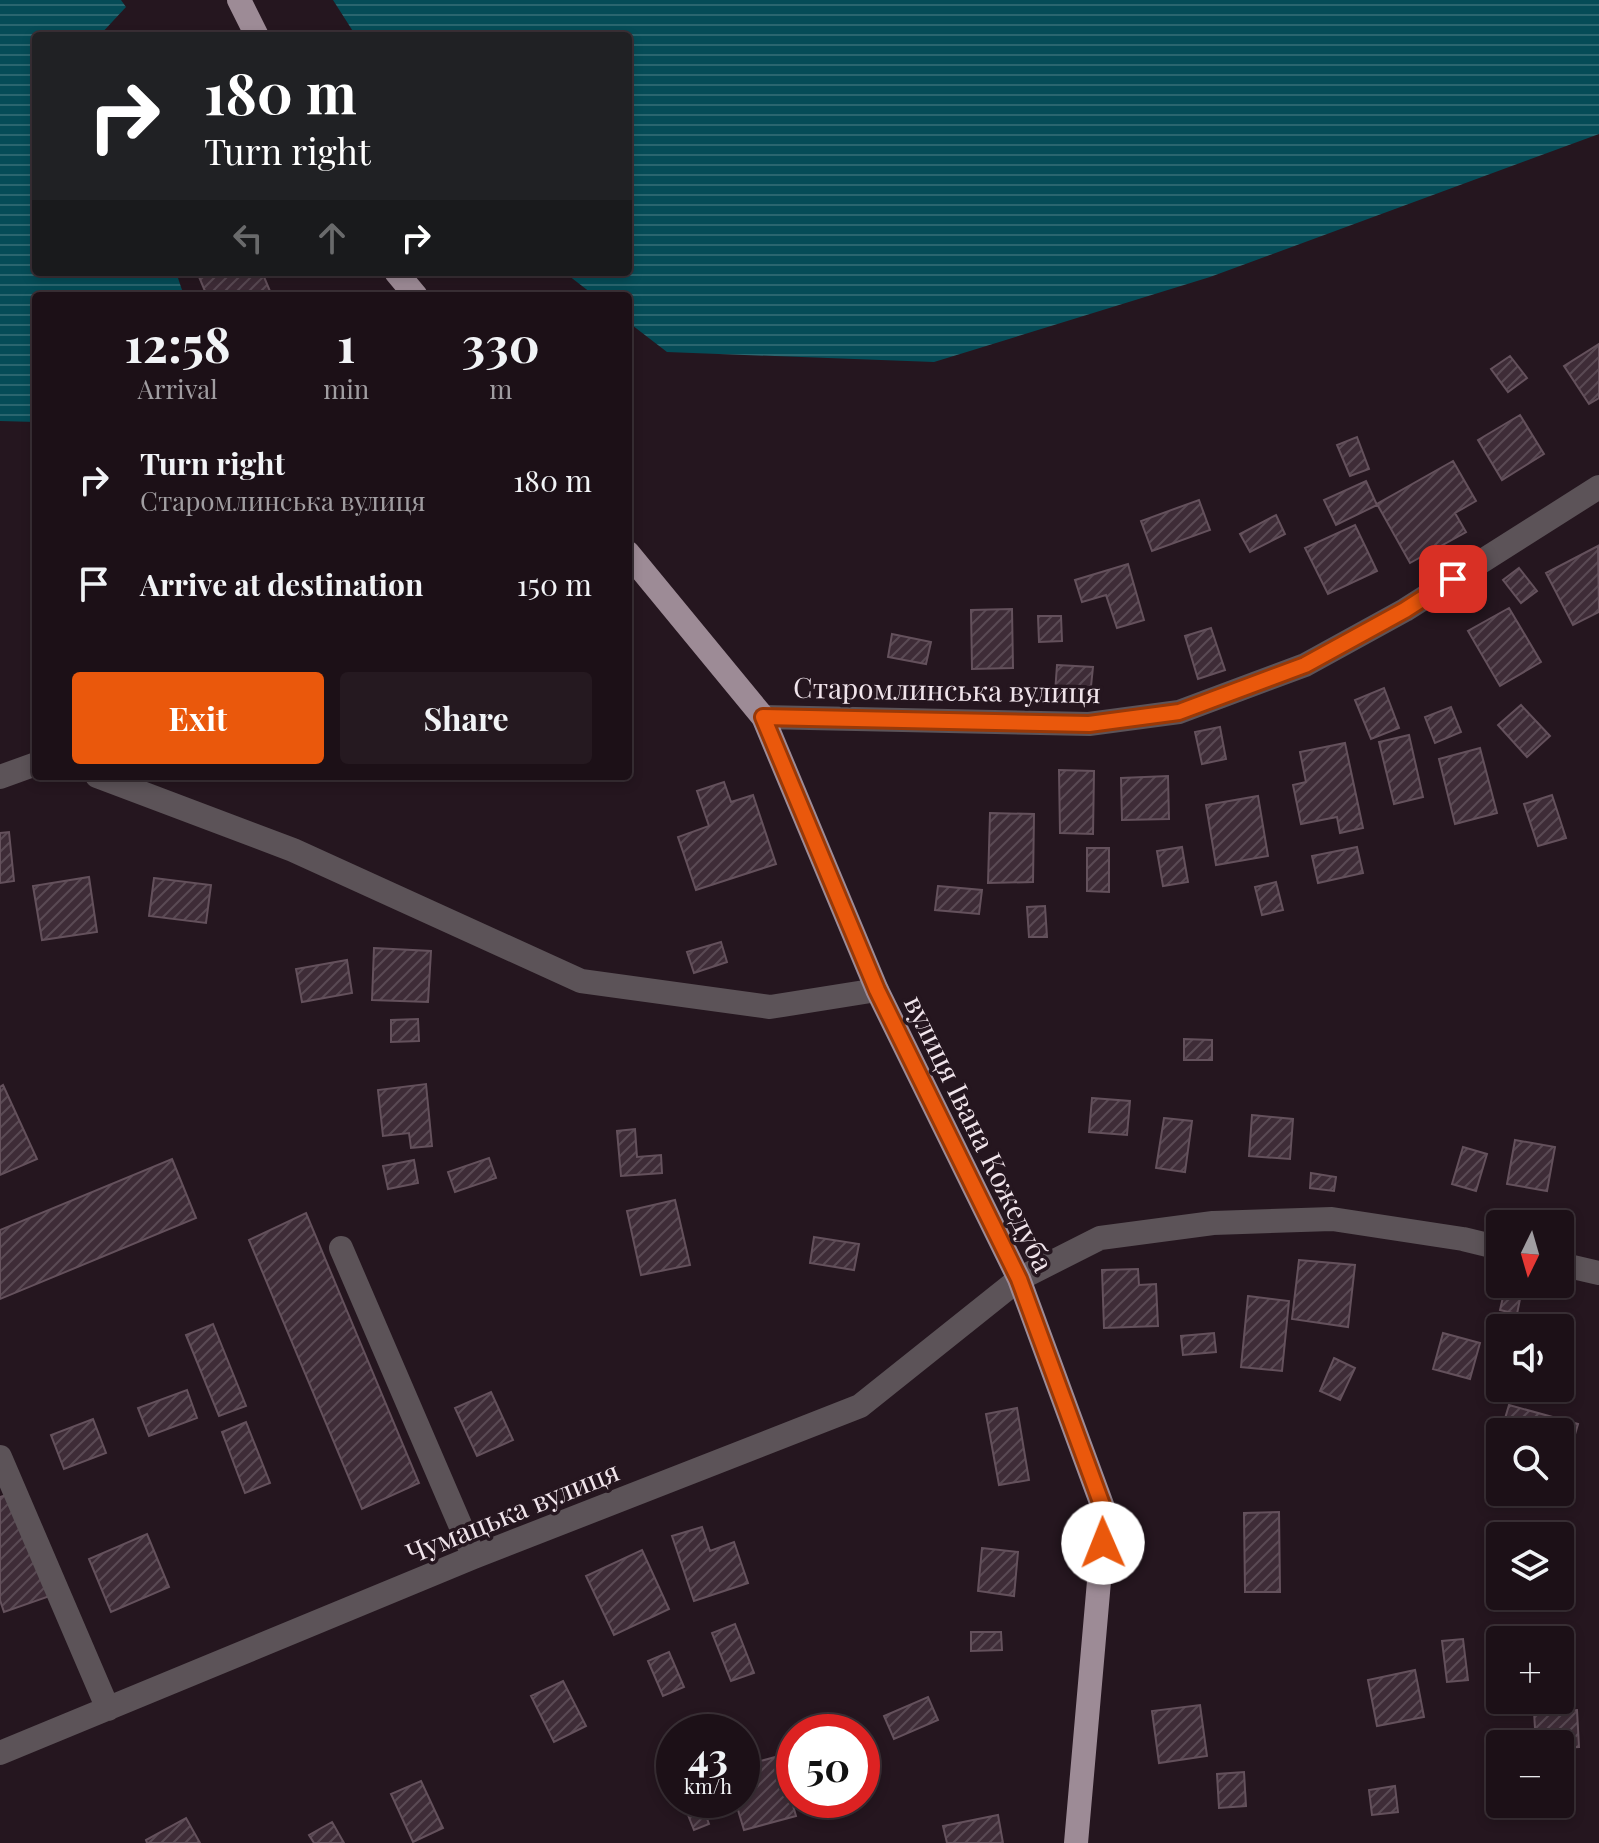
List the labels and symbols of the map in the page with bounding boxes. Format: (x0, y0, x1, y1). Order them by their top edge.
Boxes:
pin (1419, 545, 1487, 613)
street label: Старомлинська вулиця (793, 668, 1101, 710)
street label: вулиця Івана Кожедуба (897, 989, 1063, 1277)
north arrow (1486, 1210, 1574, 1298)
street label: Чумацька вулиця (400, 1451, 624, 1571)
position arrow (1061, 1501, 1145, 1585)
speed limit sign: 50 (776, 1714, 880, 1818)

